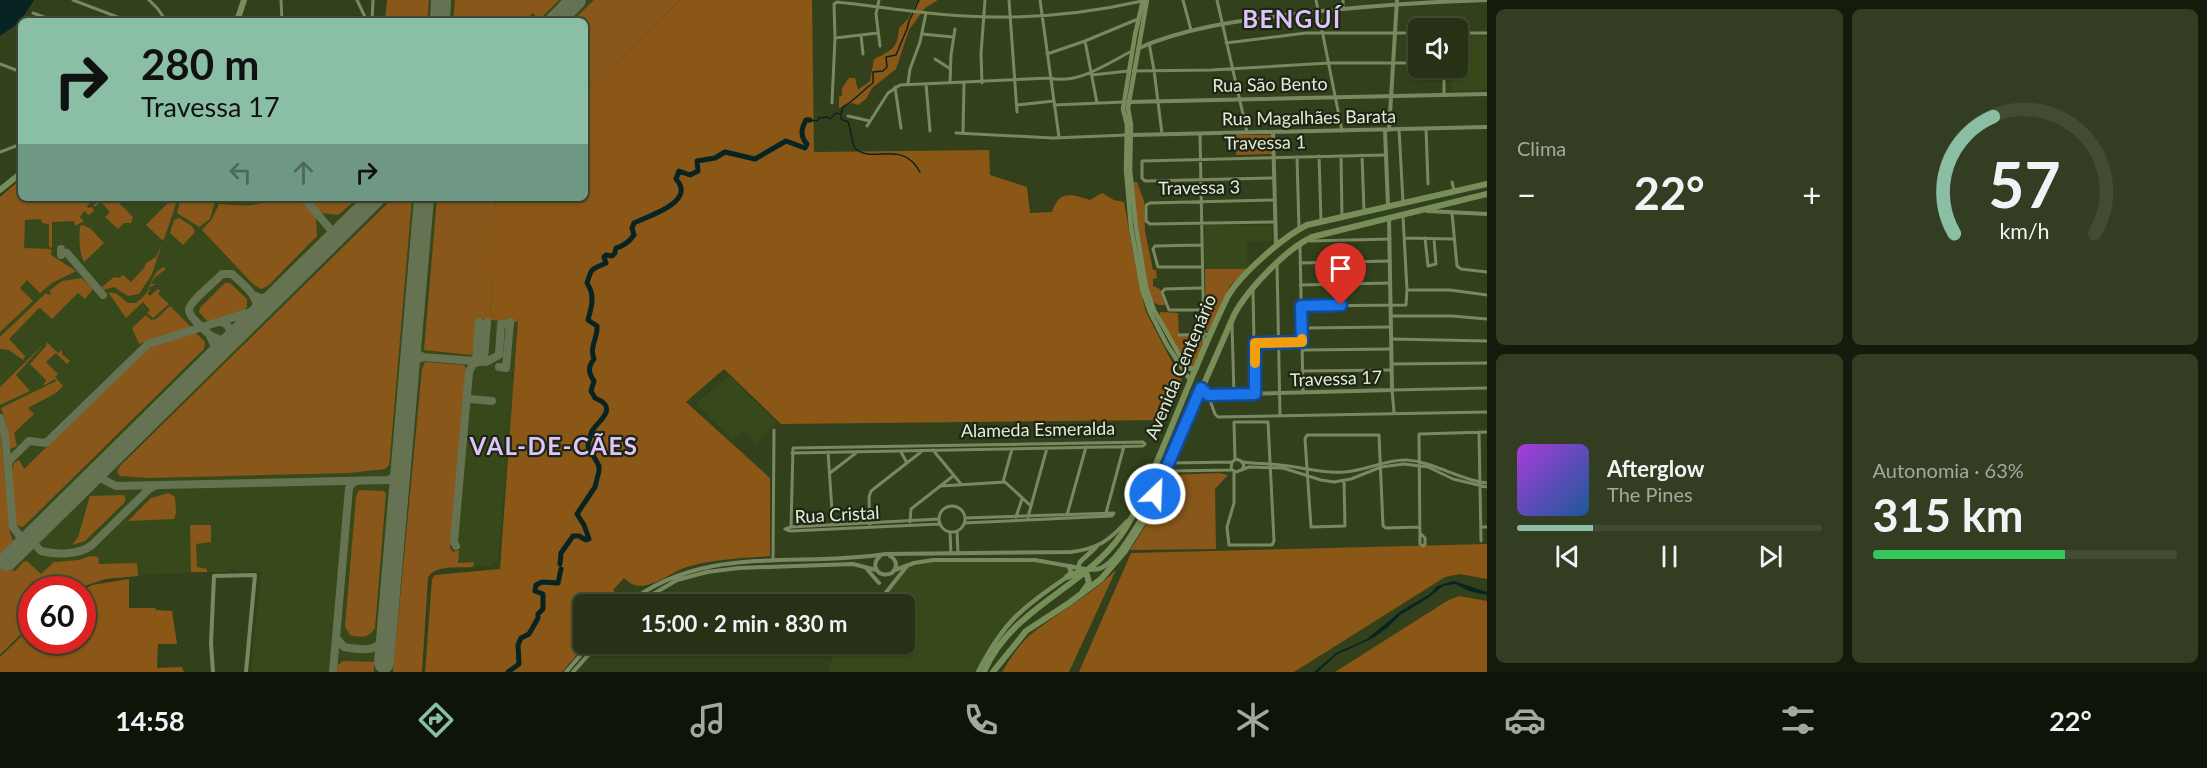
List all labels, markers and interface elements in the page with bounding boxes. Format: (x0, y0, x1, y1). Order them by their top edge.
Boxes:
district label: BENGUÍ (1242, 4, 1342, 33)
map controls (1408, 18, 1468, 78)
button: sound (1408, 18, 1468, 78)
text: 280 m (141, 39, 259, 89)
icon: right (42, 42, 120, 120)
street label: Rua São Bento (1212, 72, 1328, 96)
text: Travessa 17 (141, 90, 280, 123)
street label: Rua Magalhães Barata (1222, 104, 1396, 130)
street label: Travessa 1 (1224, 130, 1306, 154)
text: Clima (1517, 136, 1566, 160)
text: 57 (1989, 146, 2061, 221)
icon: left (224, 156, 257, 189)
icon: ahead (287, 156, 320, 189)
icon: right (350, 156, 383, 189)
text: 22° (1634, 166, 1705, 220)
text: − (1517, 174, 1536, 214)
text: + (1802, 174, 1822, 214)
street label: Travessa 3 (1158, 175, 1240, 199)
text: km/h (2000, 218, 2050, 244)
pin (1315, 243, 1366, 305)
icon: arrive (1324, 252, 1357, 285)
street label: Avenida Centenário (1140, 291, 1221, 442)
street label: Travessa 17 (1289, 365, 1383, 391)
street label: Alameda Esmeralda (961, 417, 1115, 441)
district label: VAL-DE-CÃES (469, 431, 638, 460)
text: Afterglow (1607, 455, 1704, 482)
text: Autonomia · 63% (1873, 458, 2024, 482)
position arrow (1123, 462, 1187, 526)
text: The Pines (1607, 482, 1693, 506)
text: 315 km (1873, 488, 2023, 542)
street label: Rua Cristal (794, 501, 880, 527)
icon: previous (1551, 540, 1584, 573)
icon: pause (1653, 540, 1686, 573)
icon: next (1754, 540, 1787, 573)
speed limit sign: 60 (18, 576, 96, 654)
text: 15:00 · 2 min · 830 m (641, 610, 847, 637)
icon: directions (415, 699, 457, 741)
icon: music (687, 699, 729, 741)
icon: phone (960, 699, 1002, 741)
icon: climate (1232, 699, 1274, 741)
icon: car (1504, 699, 1546, 741)
icon: filters (1777, 699, 1819, 741)
text: 14:58 (115, 704, 185, 737)
text: 22° (2049, 704, 2092, 737)

